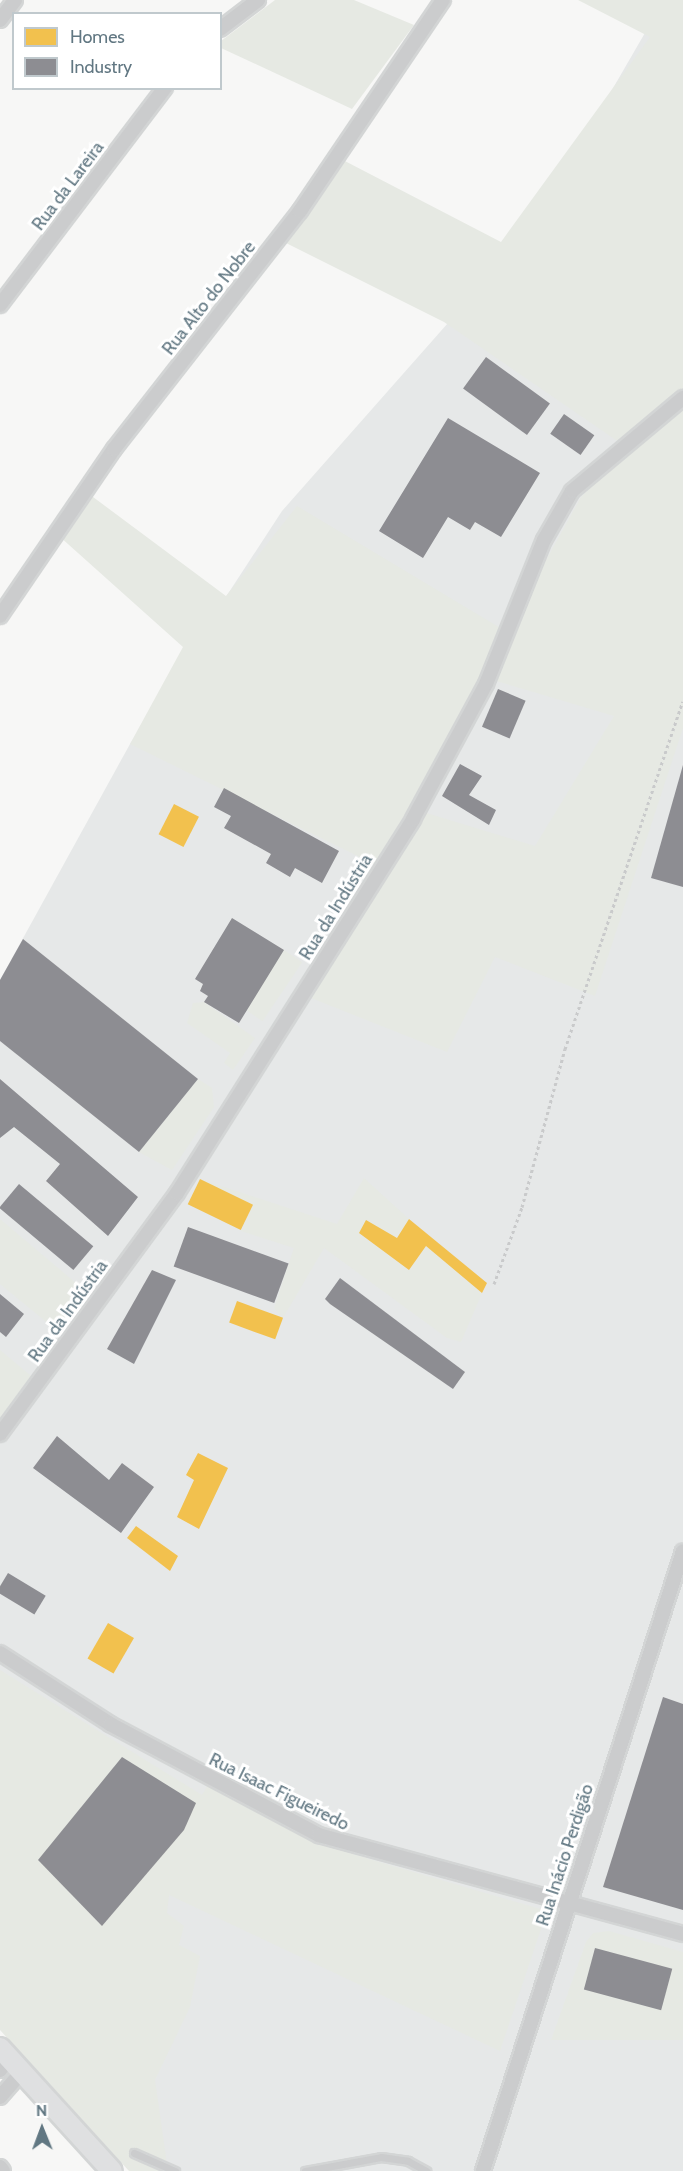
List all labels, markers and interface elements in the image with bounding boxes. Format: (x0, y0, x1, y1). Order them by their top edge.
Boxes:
legend (12, 12, 222, 90)
text: Homes (70, 26, 125, 48)
text: Industry (70, 56, 132, 78)
street label: Rua da Lareira (28, 137, 108, 235)
street label: Rua Alto do Nobre (158, 237, 260, 359)
street label: Rua da Indústria (295, 850, 377, 964)
street label: Rua da Indústria (24, 1256, 112, 1366)
street label: Rua Isaac Figueiredo (205, 1749, 353, 1835)
street label: Rua Inácio Perdigão (532, 1781, 598, 1929)
north arrow (12, 2099, 72, 2159)
text: N (36, 2101, 47, 2120)

